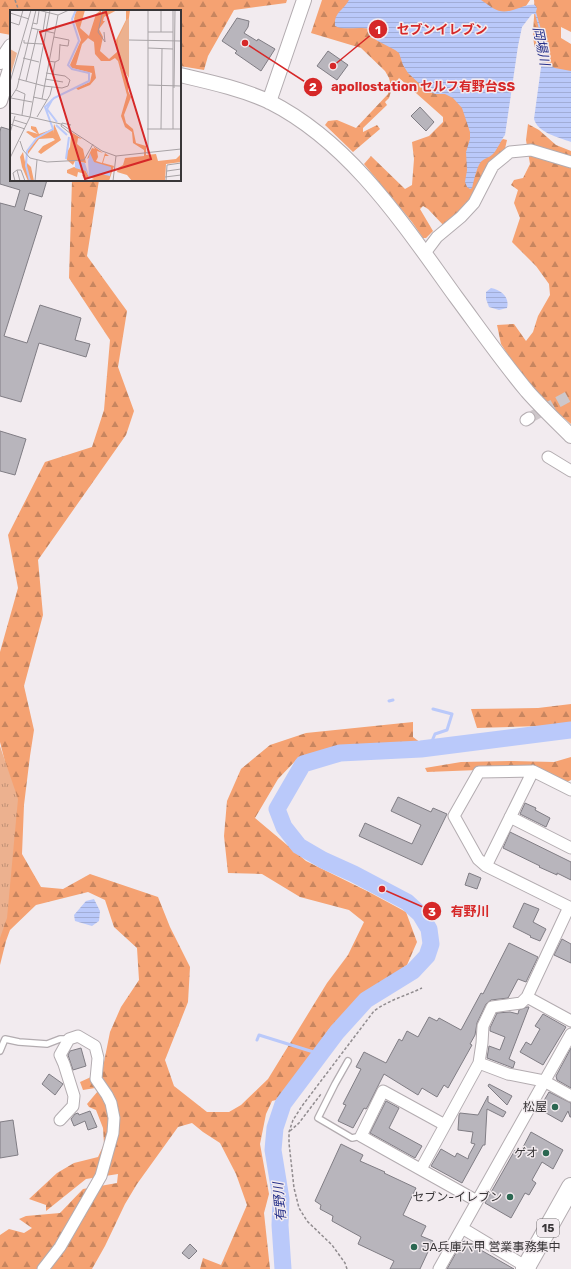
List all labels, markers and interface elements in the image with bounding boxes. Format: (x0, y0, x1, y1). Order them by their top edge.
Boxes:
inset map (10, 10, 181, 181)
callout: セブンイレブン (368, 17, 495, 42)
text: セブンイレブン (396, 22, 488, 37)
text: 1 (375, 23, 381, 37)
water label: 岡場川 (530, 26, 553, 69)
callout: apollostation セルフ有野台SS (303, 74, 523, 99)
text: apollostation セルフ有野台SS (331, 79, 515, 94)
text: 2 (309, 80, 317, 94)
callout: 有野川 (422, 899, 497, 924)
text: 有野川 (450, 904, 490, 919)
text: 3 (428, 905, 436, 919)
place label: 松屋 (523, 1100, 547, 1114)
marker: 松屋 (550, 1102, 560, 1112)
place label: ゲオ (514, 1146, 538, 1160)
marker: ゲオ (541, 1148, 551, 1158)
water label: 有野川 (270, 1180, 289, 1222)
place label: セブン-イレブン (412, 1190, 502, 1204)
marker: セブン-イレブン (505, 1192, 515, 1202)
road number: 15 (537, 1219, 559, 1237)
place label: JA兵庫六甲 営業事務集中 (422, 1240, 560, 1254)
marker: JA兵庫六甲 営業事務集中 (409, 1242, 419, 1252)

